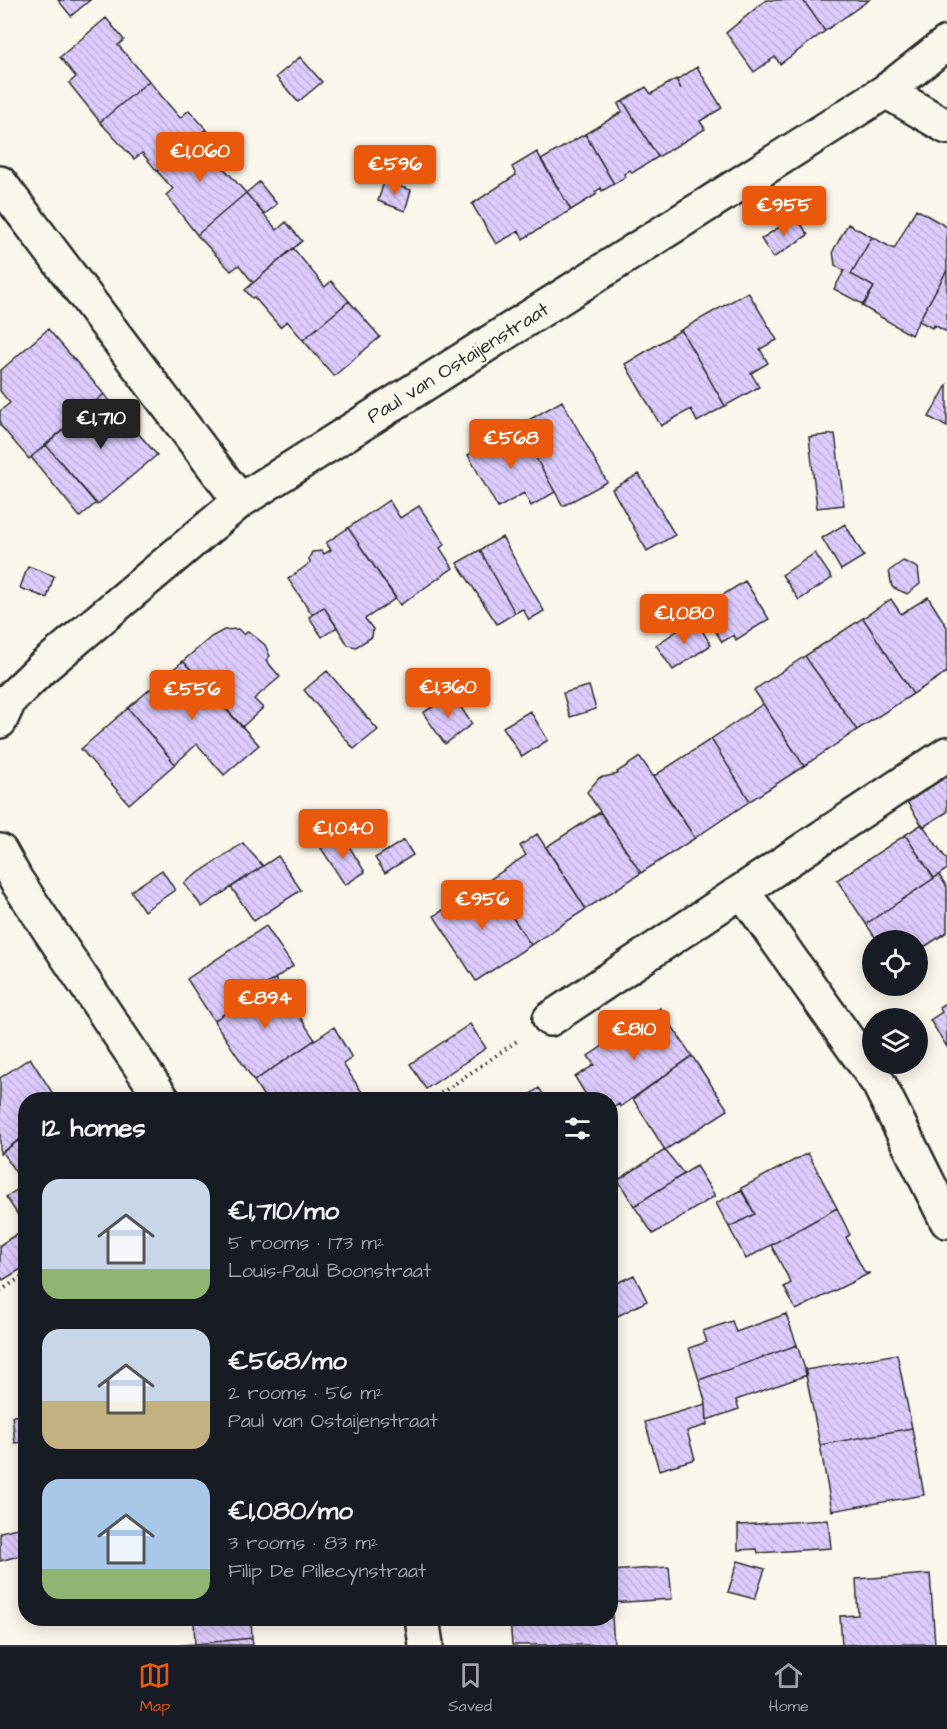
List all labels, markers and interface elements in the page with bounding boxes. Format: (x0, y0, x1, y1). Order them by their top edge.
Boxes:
pin: €1,060 (151, 132, 249, 183)
text: €1,060 (170, 137, 230, 165)
pin: €596 (359, 145, 431, 196)
text: €596 (368, 150, 422, 178)
pin: €955 (748, 186, 820, 237)
text: €955 (756, 191, 812, 219)
street label: Paul van Ostaijenstraat (362, 296, 554, 430)
pin: €1,710 (52, 399, 150, 450)
text: €1,710 (76, 404, 126, 432)
pin: €568 (475, 419, 547, 470)
text: €568 (483, 424, 539, 452)
pin: €1,080 (635, 594, 733, 645)
text: €1,080 (654, 599, 714, 627)
pin: €1,360 (399, 668, 497, 719)
pin: €556 (156, 670, 228, 721)
text: €1,360 (419, 673, 477, 701)
text: €556 (164, 675, 220, 703)
pin: €1,040 (294, 809, 392, 860)
text: €1,040 (313, 814, 373, 842)
pin: €956 (446, 880, 518, 931)
text: €956 (455, 885, 509, 913)
map controls (862, 930, 928, 1074)
button: locate (862, 930, 928, 996)
pin: €894 (229, 979, 301, 1030)
text: €894 (238, 984, 292, 1012)
button: layers (862, 1008, 928, 1074)
pin: €810 (598, 1010, 670, 1061)
text: €810 (612, 1015, 656, 1043)
text: 12 homes (42, 1110, 145, 1146)
icon: filters (561, 1112, 594, 1145)
text: €1,710/mo (228, 1193, 339, 1229)
icon: home (90, 1203, 162, 1275)
text: 5 rooms · 173 m² (228, 1229, 384, 1257)
text: Louis-Paul Boonstraat (228, 1257, 431, 1285)
text: €568/mo (228, 1343, 347, 1379)
icon: home (90, 1353, 162, 1425)
text: 2 rooms · 56 m² (228, 1379, 383, 1407)
text: Paul van Ostaijenstraat (228, 1407, 438, 1435)
text: €1,080/mo (228, 1493, 353, 1529)
icon: home (90, 1503, 162, 1575)
text: 3 rooms · 83 m² (228, 1529, 378, 1557)
text: Filip De Pillecynstraat (228, 1557, 426, 1585)
tab: Map (138, 1659, 171, 1717)
tab: Saved (448, 1659, 492, 1717)
tab: Home (769, 1659, 809, 1717)

